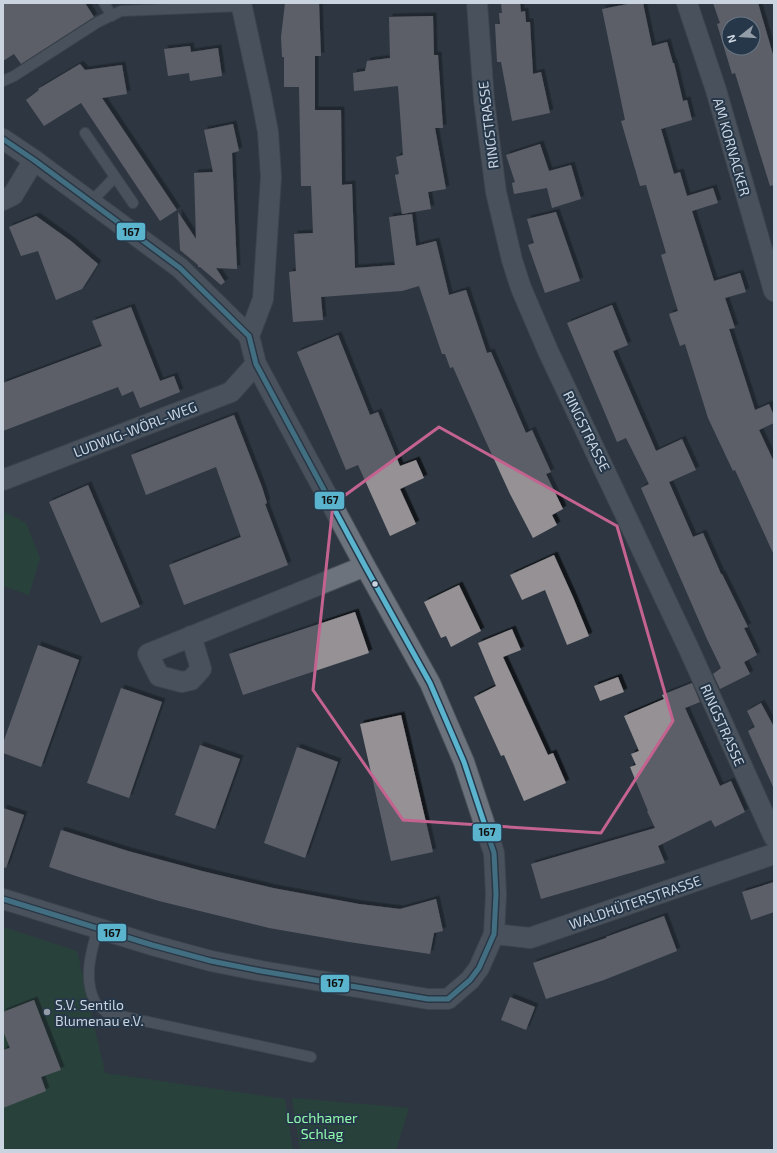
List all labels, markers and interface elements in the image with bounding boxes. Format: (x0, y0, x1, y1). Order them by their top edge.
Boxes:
north arrow (721, 16, 761, 56)
text: N (724, 33, 738, 45)
street label: RINGSTRASSE (474, 80, 502, 170)
street label: AM KORNACKER (710, 96, 754, 198)
line badge: 167 (116, 222, 146, 241)
text: 167 (122, 225, 140, 238)
street label: RINGSTRASSE (560, 388, 614, 474)
street label: LUDWIG-WÖRL-WEG (71, 398, 199, 460)
line badge: 167 (314, 491, 345, 510)
text: 167 (321, 493, 339, 506)
unlabelled marker (370, 579, 380, 589)
street label: RINGSTRASSE (697, 681, 749, 769)
line badge: 167 (472, 823, 502, 842)
text: 167 (478, 825, 496, 838)
street label: WALDHÜTERSTRASSE (567, 871, 703, 933)
line badge: 167 (97, 923, 127, 942)
text: 167 (103, 926, 121, 939)
line badge: 167 (320, 974, 350, 993)
text: 167 (326, 976, 344, 989)
place label: S.V. Sentilo Blumenau e.V. (55, 996, 144, 1029)
marker: S.V. Sentilo Blumenau e.V. (42, 1007, 52, 1017)
park label: Lochhamer Schlag (286, 1109, 358, 1142)

